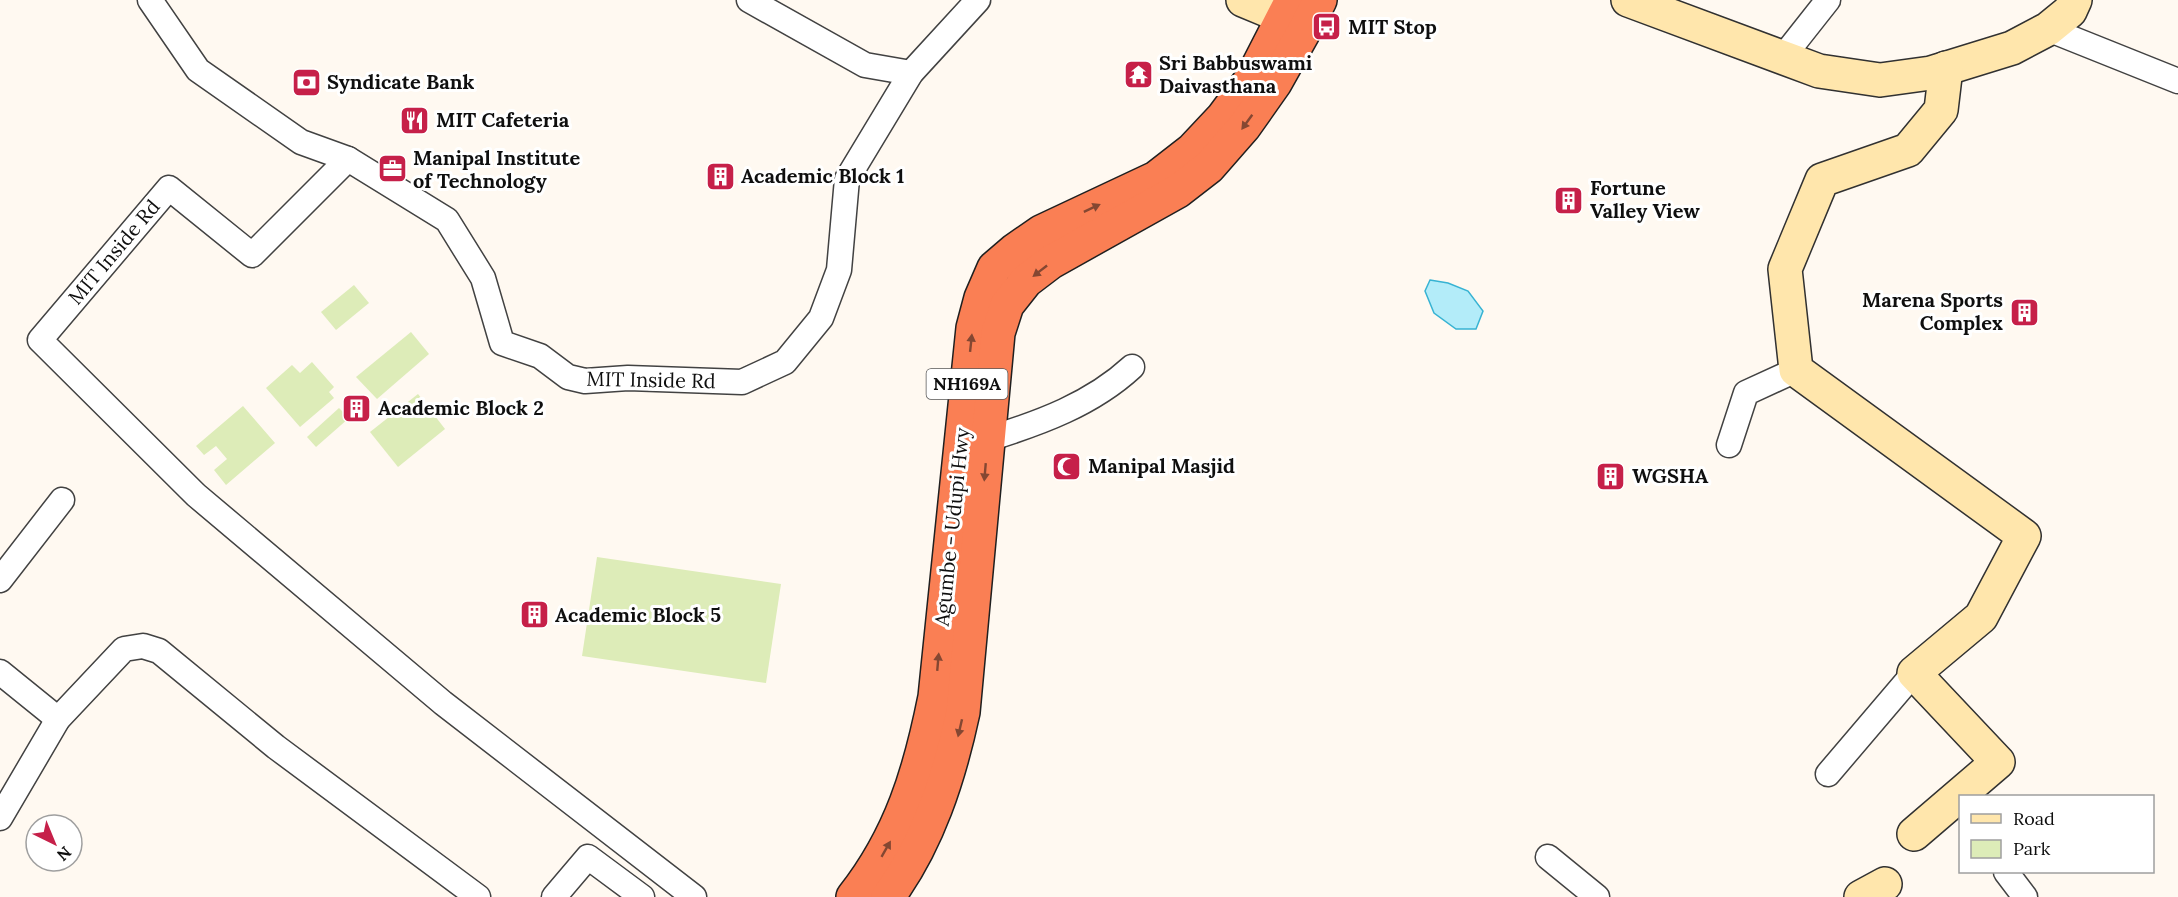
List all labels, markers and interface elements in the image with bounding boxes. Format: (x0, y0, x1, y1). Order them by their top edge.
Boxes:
bus stop icon: MIT Stop (1311, 11, 1343, 43)
place label: MIT Stop (1348, 14, 1437, 39)
place label: Sri Babbuswami Daivasthana (1159, 50, 1313, 98)
temple icon: Sri Babbuswami Daivasthana (1122, 58, 1154, 90)
bank icon: Syndicate Bank (290, 66, 322, 98)
place label: Syndicate Bank (327, 69, 474, 94)
restaurant icon: MIT Cafeteria (399, 104, 431, 136)
place label: MIT Cafeteria (436, 107, 570, 132)
one-way arrow (1241, 114, 1253, 130)
place label: Manipal Institute of Technology (413, 145, 581, 193)
office icon: Manipal Institute of Technology (376, 153, 408, 185)
building icon: Academic Block 1 (704, 160, 736, 192)
place label: Academic Block 1 (741, 163, 904, 188)
place label: Fortune Valley View (1590, 175, 1700, 223)
building icon: Fortune Valley View (1553, 184, 1585, 216)
street label: MIT Inside Rd (63, 194, 165, 309)
one-way arrow (1084, 203, 1101, 212)
one-way arrow (1032, 265, 1048, 277)
place label: Marena Sports Complex (1862, 287, 2003, 335)
building icon: Marena Sports Complex (2008, 296, 2040, 328)
one-way arrow (966, 334, 976, 353)
street label: MIT Inside Rd (586, 366, 716, 393)
road number: NH169A (926, 369, 1008, 399)
building icon: Academic Block 2 (341, 392, 373, 424)
place label: Academic Block 2 (378, 395, 544, 420)
street label: Agumbe - Udupi Hwy (929, 426, 974, 628)
mosque icon: Manipal Masjid (1051, 450, 1083, 482)
place label: Manipal Masjid (1088, 453, 1235, 478)
building icon: WGSHA (1595, 460, 1627, 492)
one-way arrow (980, 462, 990, 481)
place label: WGSHA (1632, 463, 1709, 488)
building icon: Academic Block 5 (518, 599, 550, 631)
place label: Academic Block 5 (555, 602, 721, 627)
one-way arrow (933, 653, 943, 672)
one-way arrow (954, 719, 964, 737)
legend (1959, 795, 2154, 873)
text: Road (2013, 807, 2055, 830)
north arrow (24, 813, 84, 873)
text: Park (2013, 837, 2051, 860)
one-way arrow (880, 841, 891, 857)
text: N (53, 842, 76, 866)

